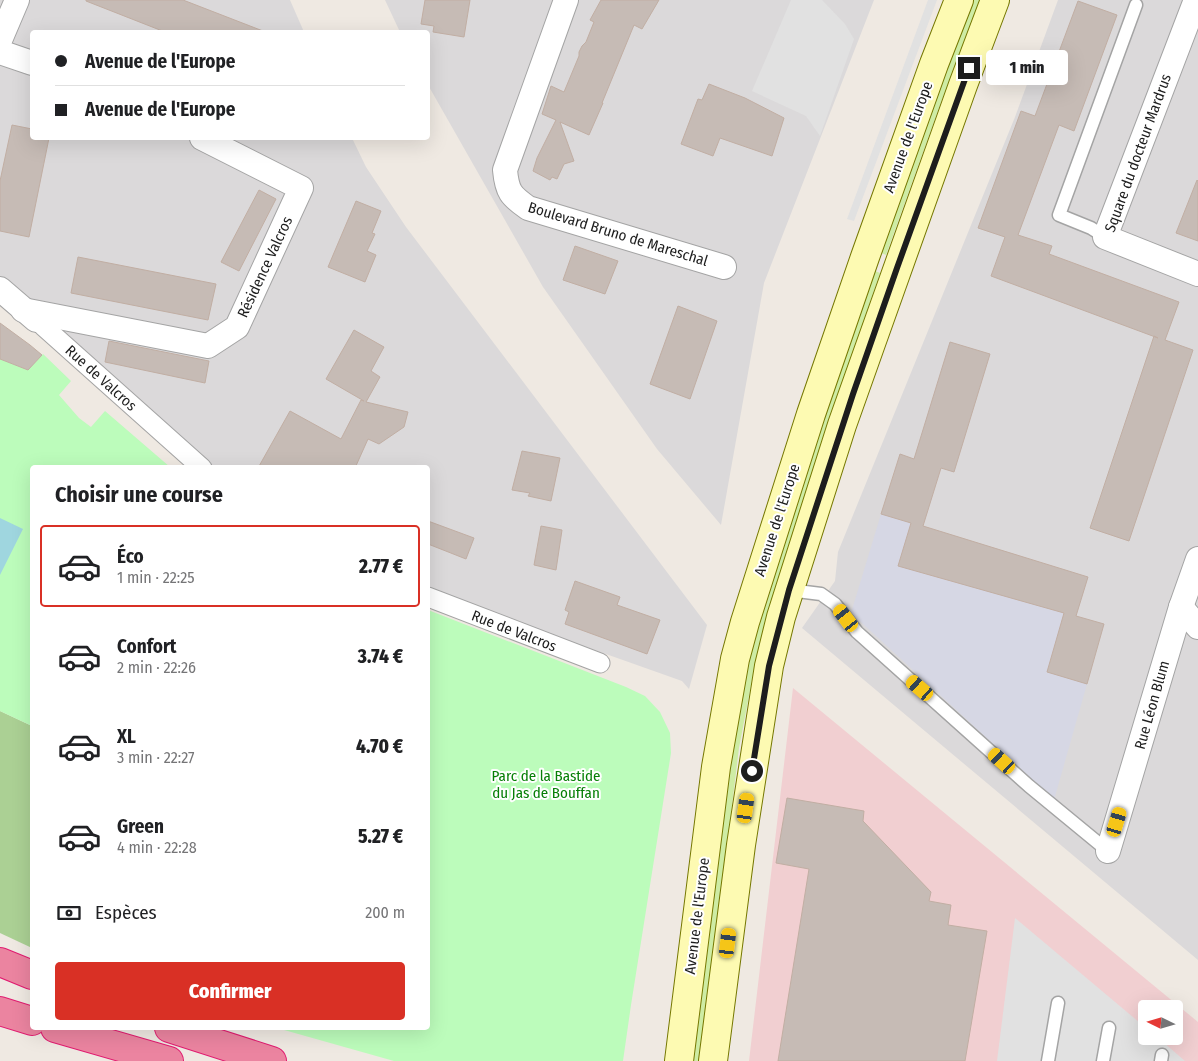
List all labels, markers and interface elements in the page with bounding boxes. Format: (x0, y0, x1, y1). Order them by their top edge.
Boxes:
text: Avenue de l'Europe (85, 50, 235, 73)
callout: 1 min (986, 50, 1069, 86)
route end (958, 57, 980, 79)
text: 1 min (1010, 58, 1044, 77)
street label: Square du docteur Mardrus (1101, 71, 1175, 235)
street label: Avenue de l'Europe (880, 79, 936, 195)
text: Avenue de l'Europe (85, 98, 235, 121)
street label: Boulevard Bruno de Mareschal (526, 198, 710, 270)
street label: Résidence Valcros (234, 214, 296, 320)
street label: Rue de Valcros (62, 341, 140, 415)
street label: Avenue de l'Europe (750, 462, 804, 578)
text: Choisir une course (55, 481, 223, 508)
icon: car (57, 544, 102, 589)
text: Éco (117, 545, 144, 568)
text: 2.77 € (359, 555, 403, 578)
text: 1 min · 22:25 (117, 568, 195, 587)
car (830, 602, 861, 634)
street label: Rue de Valcros (469, 607, 559, 655)
icon: car (57, 634, 102, 679)
text: Confort (117, 635, 177, 658)
text: 3.74 € (358, 645, 403, 668)
text: 2 min · 22:26 (117, 658, 196, 677)
street label: Rue Léon Blum (1131, 659, 1173, 751)
car (903, 672, 936, 704)
icon: car (57, 724, 102, 769)
text: XL (117, 725, 136, 748)
text: 4.70 € (356, 735, 403, 758)
car (985, 745, 1018, 777)
text: 3 min · 22:27 (117, 748, 195, 767)
route start (741, 760, 763, 782)
park label: Parc de la Bastide du Jas de Bouffan (492, 767, 600, 802)
car (736, 792, 755, 824)
car (1105, 805, 1128, 839)
icon: car (57, 814, 102, 859)
text: Green (117, 815, 164, 838)
text: 5.27 € (358, 825, 403, 848)
text: 4 min · 22:28 (117, 838, 197, 857)
street label: Avenue de l'Europe (681, 857, 713, 975)
icon: cash (55, 899, 83, 927)
text: Espèces (95, 901, 157, 924)
text: 200 m (365, 903, 405, 922)
car (718, 927, 737, 959)
button: Confirmer (55, 962, 405, 1020)
north arrow (1138, 1000, 1182, 1045)
map controls (1138, 1000, 1183, 1045)

